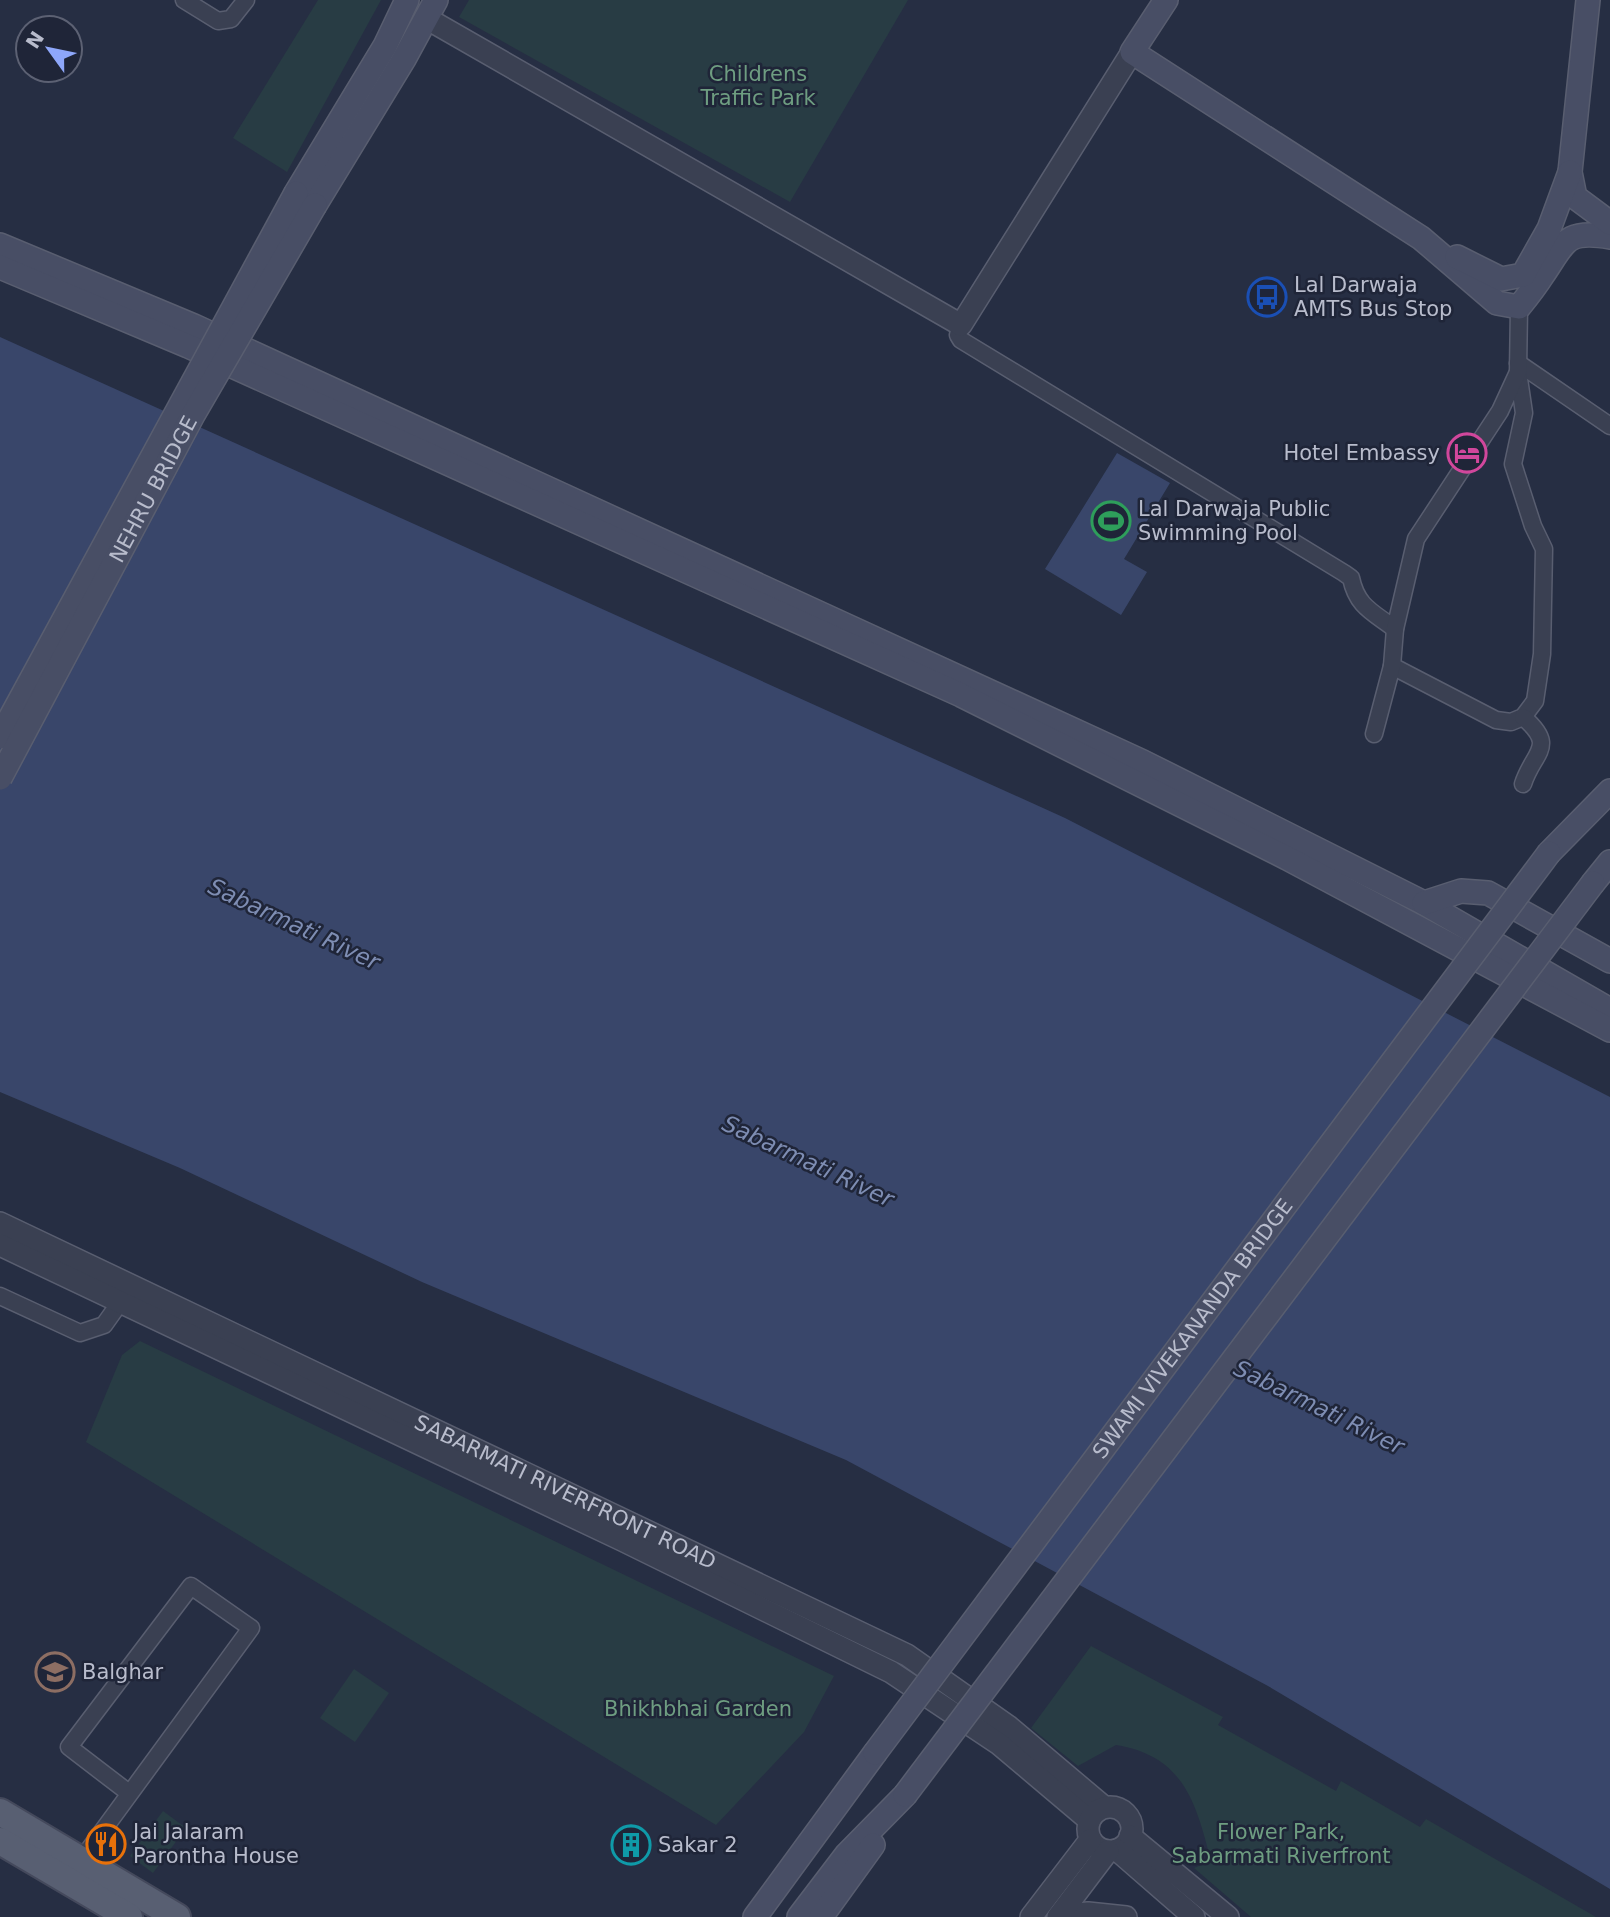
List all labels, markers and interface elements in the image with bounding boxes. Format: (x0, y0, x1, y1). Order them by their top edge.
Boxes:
north arrow (14, 14, 84, 84)
text: N (21, 27, 48, 52)
park label: Childrens Traffic Park (699, 62, 816, 110)
place label: Lal Darwaja AMTS Bus Stop (1294, 273, 1452, 321)
bus stop icon: Lal Darwaja AMTS Bus Stop (1246, 276, 1288, 318)
street label: NEHRU BRIDGE (105, 412, 202, 567)
hotel icon: Hotel Embassy (1446, 432, 1488, 474)
place label: Hotel Embassy (1283, 441, 1440, 465)
place label: Lal Darwaja Public Swimming Pool (1138, 497, 1330, 545)
sports icon: Lal Darwaja Public Swimming Pool (1090, 500, 1132, 542)
water label: Sabarmati River (204, 873, 385, 976)
water label: Sabarmati River (718, 1110, 899, 1213)
street label: SWAMI VIVEKANANDA BRIDGE (1088, 1194, 1298, 1463)
water label: Sabarmati River (1230, 1355, 1410, 1460)
street label: SABARMATI RIVERFRONT ROAD (411, 1410, 720, 1574)
school or university icon: Balghar (34, 1651, 76, 1693)
place label: Balghar (82, 1660, 164, 1684)
park label: Bhikhbhai Garden (604, 1697, 792, 1721)
place label: Jai Jalaram Parontha House (131, 1820, 299, 1868)
park label: Flower Park, Sabarmati Riverfront (1171, 1820, 1391, 1868)
restaurant icon: Jai Jalaram Parontha House (85, 1823, 127, 1865)
building icon: Sakar 2 (610, 1824, 652, 1866)
place label: Sakar 2 (658, 1833, 738, 1857)

